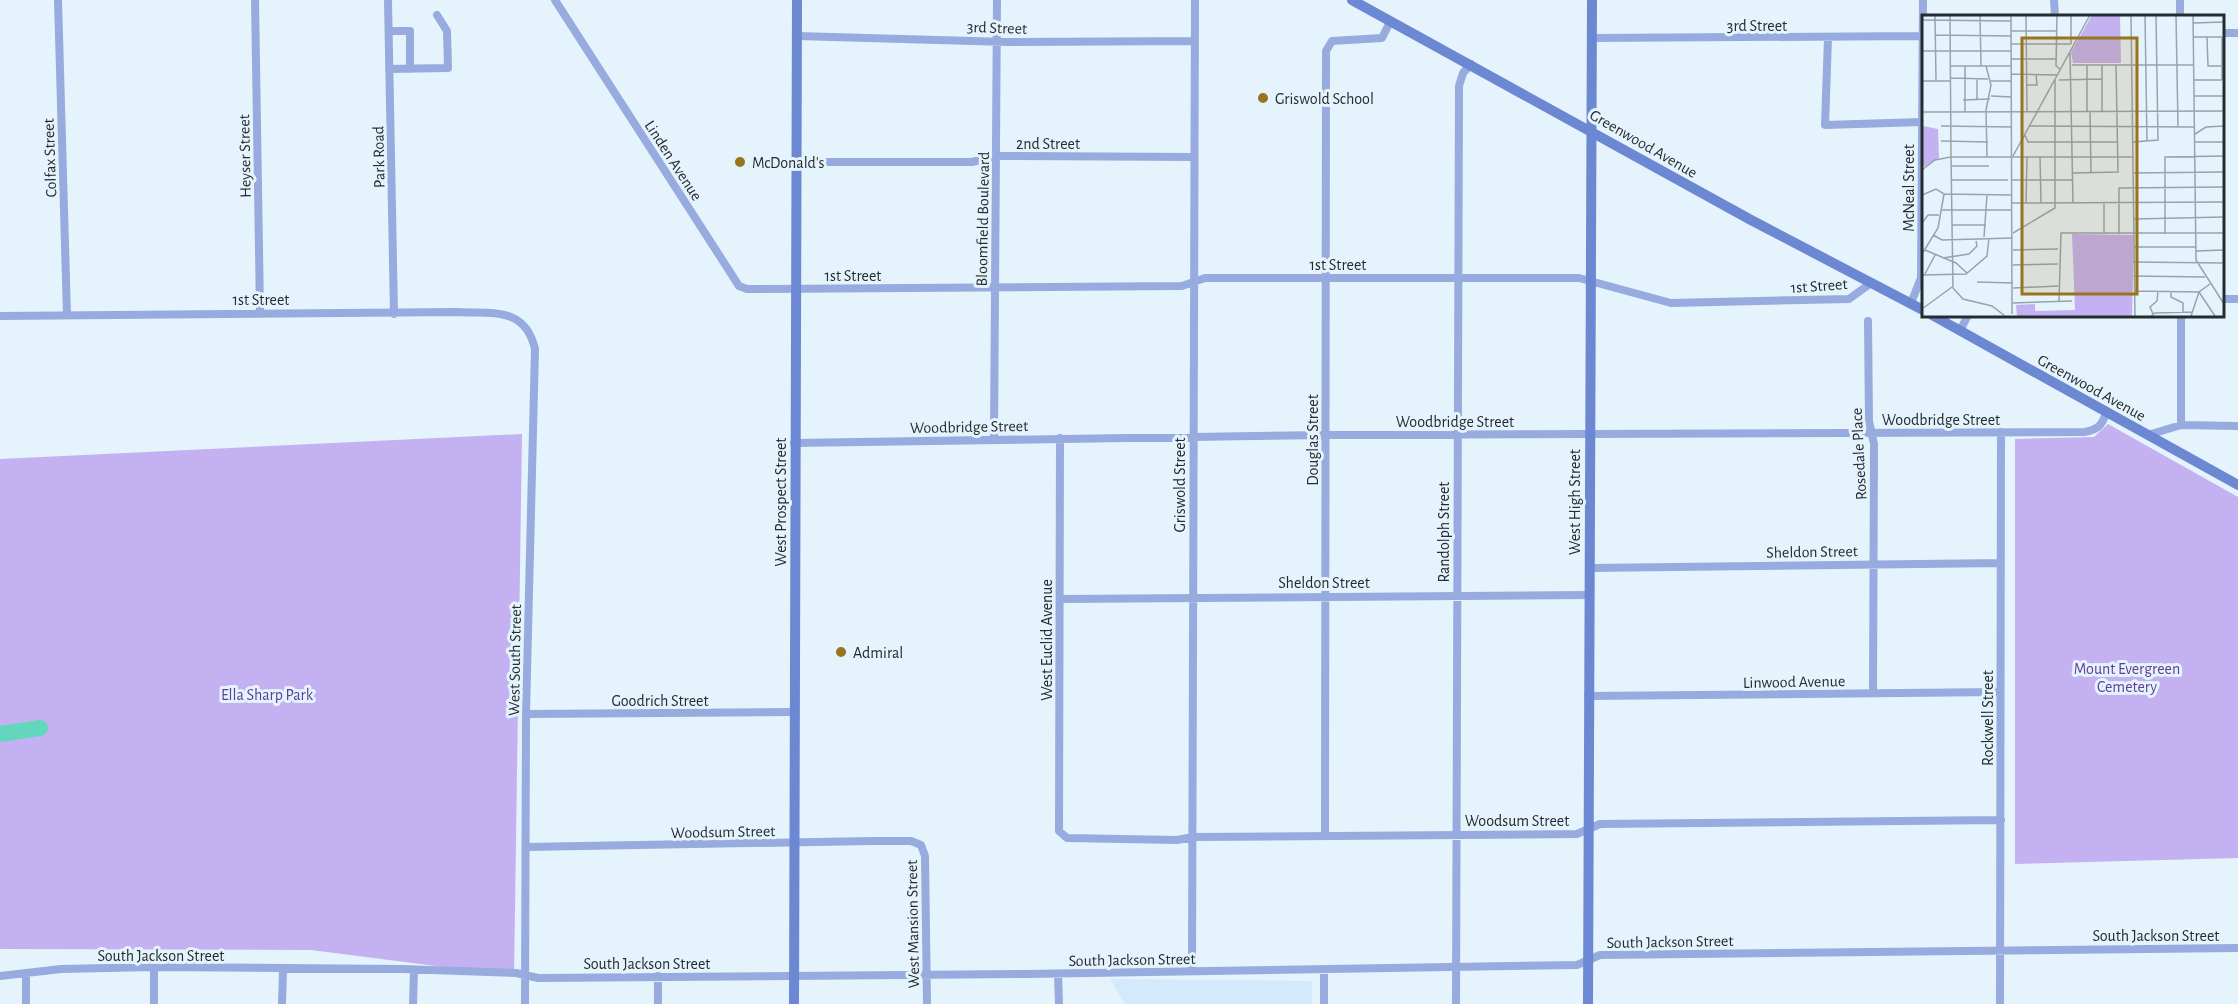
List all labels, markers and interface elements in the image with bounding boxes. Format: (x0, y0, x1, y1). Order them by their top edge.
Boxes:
inset map (1922, 15, 2223, 316)
street label: 3rd Street (1727, 18, 1787, 34)
street label: 3rd Street (967, 19, 1027, 37)
marker: Griswold School (1256, 91, 1270, 105)
place label: Griswold School (1275, 91, 1374, 107)
street label: Greenwood Avenue (1587, 107, 1700, 181)
street label: Heyser Street (236, 114, 255, 198)
street label: Colfax Street (41, 118, 59, 198)
street label: Linden Avenue (641, 118, 705, 203)
street label: Park Road (370, 126, 388, 188)
street label: 2nd Street (1016, 136, 1080, 152)
street label: McNeal Street (1901, 144, 1917, 232)
street label: Bloomfield Boulevard (974, 151, 992, 287)
marker: McDonald's (733, 155, 747, 169)
place label: McDonald's (752, 155, 825, 171)
street label: 1st Street (1310, 257, 1366, 273)
street label: 1st Street (825, 268, 881, 284)
street label: 1st Street (1790, 276, 1848, 296)
street label: 1st Street (233, 292, 289, 308)
street label: Greenwood Avenue (2035, 352, 2148, 424)
street label: Douglas Street (1305, 394, 1321, 486)
street label: Rosedale Place (1849, 407, 1869, 500)
street label: Woodbridge Street (1882, 412, 2000, 428)
street label: Woodbridge Street (1396, 414, 1514, 430)
street label: Woodbridge Street (910, 418, 1028, 436)
street label: Griswold Street (1172, 437, 1188, 533)
street label: West Prospect Street (773, 438, 789, 566)
street label: West High Street (1567, 449, 1583, 555)
street label: Randolph Street (1436, 482, 1452, 582)
street label: Sheldon Street (1766, 543, 1858, 561)
street label: Sheldon Street (1278, 575, 1370, 591)
street label: West Euclid Avenue (1039, 579, 1055, 701)
street label: West South Street (506, 604, 524, 716)
marker: Admiral (834, 645, 848, 659)
place label: Admiral (853, 645, 903, 661)
park label: Mount Evergreen Cemetery (2074, 661, 2180, 696)
street label: Rockwell Street (1980, 670, 1996, 766)
street label: Linwood Avenue (1743, 673, 1845, 691)
park label: Ella Sharp Park (221, 687, 314, 703)
street label: Goodrich Street (611, 693, 709, 709)
street label: Woodsum Street (1465, 813, 1569, 829)
street label: Woodsum Street (671, 823, 775, 841)
street label: West Mansion Street (904, 860, 922, 988)
street label: South Jackson Street (2093, 928, 2219, 944)
street label: South Jackson Street (1606, 933, 1734, 951)
street label: South Jackson Street (98, 948, 224, 964)
street label: South Jackson Street (1068, 951, 1196, 969)
street label: South Jackson Street (584, 956, 710, 972)

